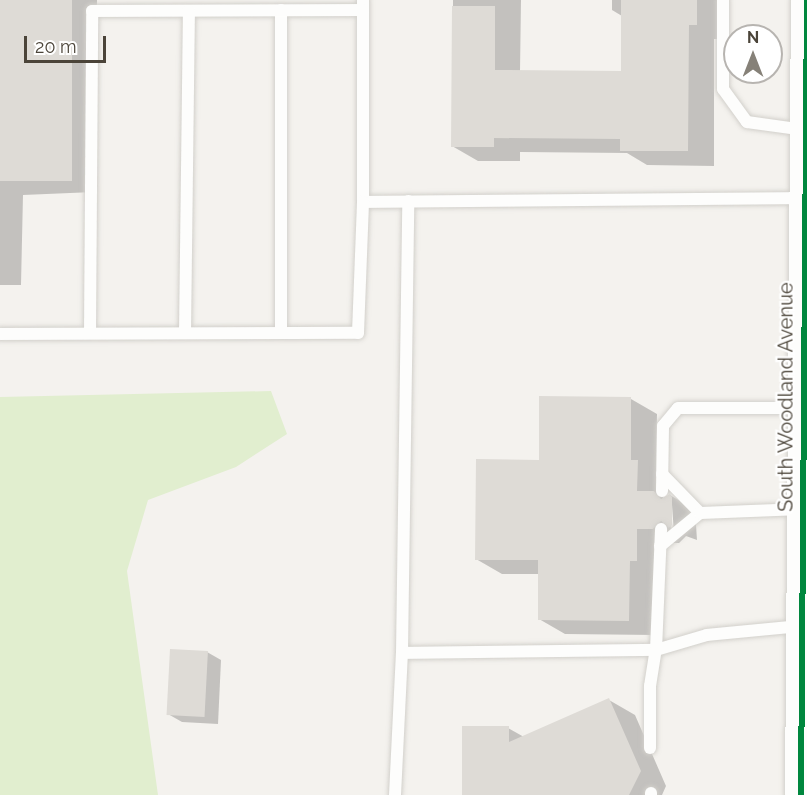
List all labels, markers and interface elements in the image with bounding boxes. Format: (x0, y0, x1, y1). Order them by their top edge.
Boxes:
scale bar (27, 24, 110, 62)
north arrow (723, 24, 783, 84)
text: N (747, 28, 759, 47)
text: 20 m (35, 36, 77, 57)
street label: South Woodland Avenue (774, 282, 798, 512)

